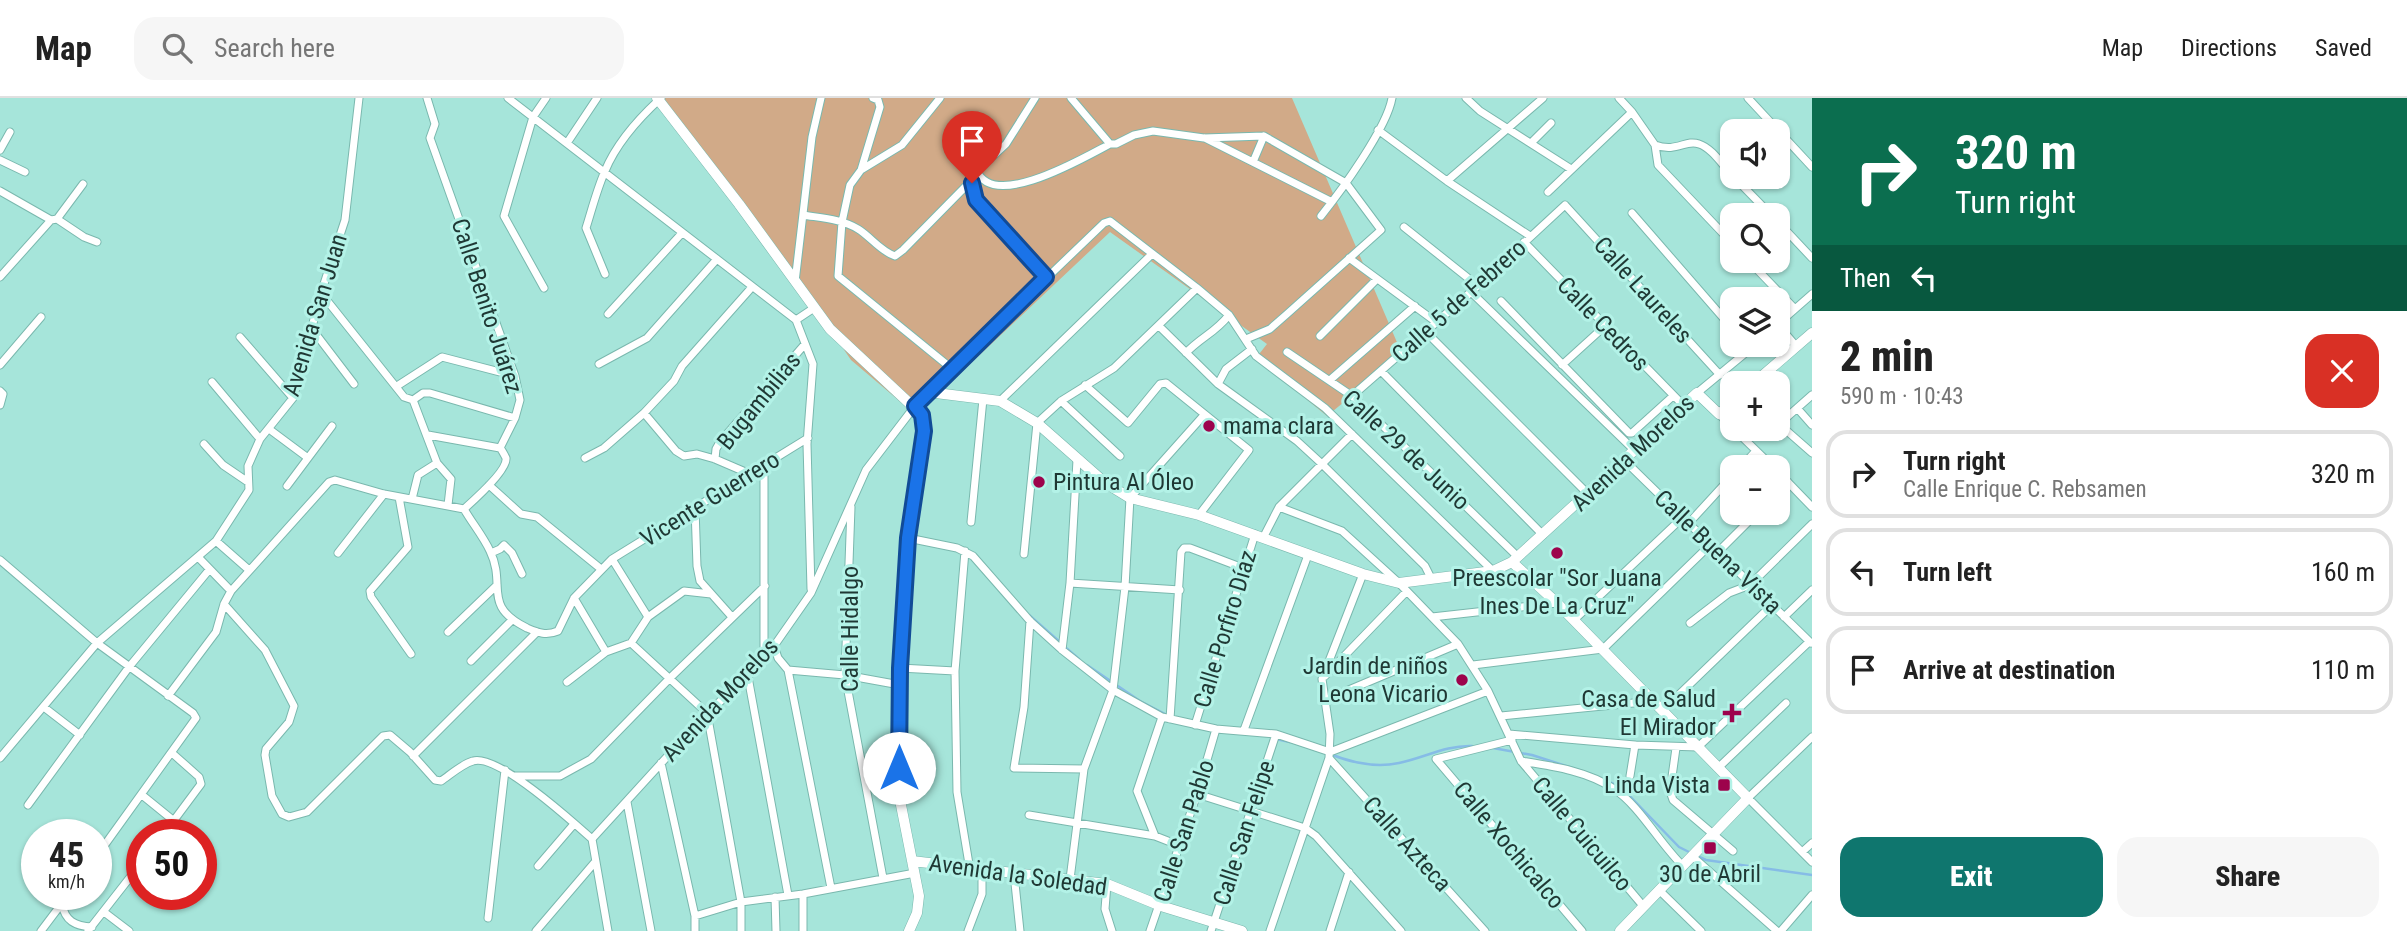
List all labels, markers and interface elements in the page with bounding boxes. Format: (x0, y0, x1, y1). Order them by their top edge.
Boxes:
search box (134, 17, 624, 80)
text: Map (35, 29, 92, 68)
icon: search (158, 29, 196, 67)
text: Search here (214, 33, 335, 63)
text: Map (2102, 34, 2143, 62)
text: Directions (2181, 34, 2277, 62)
text: Saved (2315, 34, 2372, 62)
pin (942, 111, 1002, 183)
map controls (1720, 119, 1790, 525)
button: sound (1720, 119, 1790, 189)
icon: arrive (953, 122, 991, 160)
text: 320 m (1955, 124, 2077, 181)
icon: right (1840, 126, 1931, 217)
text: Turn right (1955, 183, 2076, 221)
button: search (1720, 203, 1790, 273)
street label: Calle Benito Juárez (446, 215, 528, 397)
street label: Avenida San Juan (277, 231, 353, 399)
street label: Calle Laureles (1588, 231, 1698, 349)
street label: Calle 5 de Febrero (1386, 233, 1532, 369)
icon: left (1905, 259, 1943, 297)
text: Then (1840, 263, 1891, 293)
street label: Calle Cedros (1551, 271, 1655, 377)
button: layers (1720, 287, 1790, 357)
text: 2 min (1840, 332, 1934, 381)
button: close (2305, 334, 2379, 408)
street label: Bugambilias (711, 347, 807, 455)
button: + (1720, 371, 1790, 441)
text: 590 m · 10:43 (1840, 383, 1964, 410)
street label: Calle 29 de Junio (1337, 384, 1475, 516)
street label: Avenida Morelos (1566, 389, 1700, 517)
place label: mama clara (1223, 412, 1334, 440)
marker: mama clara (1201, 418, 1217, 434)
street label: Vicente Guerrero (635, 445, 785, 553)
text: Turn right (1903, 446, 2005, 476)
button: − (1720, 455, 1790, 525)
icon: right (1844, 455, 1882, 493)
text: 320 m (2311, 459, 2375, 489)
place label: Pintura Al Óleo (1053, 468, 1194, 496)
marker: Pintura Al Óleo (1031, 474, 1047, 490)
text: Calle Enrique C. Rebsamen (1903, 476, 2147, 503)
street label: Calle Buena Vista (1649, 484, 1787, 620)
marker: Preescolar "Sor Juana Ines De La Cruz" (1549, 545, 1565, 561)
street label: Calle Porfiro Díaz (1188, 547, 1262, 711)
icon: left (1844, 553, 1882, 591)
text: Turn left (1903, 557, 1992, 587)
text: 160 m (2311, 557, 2375, 587)
place label: Preescolar "Sor Juana Ines De La Cruz" (1452, 564, 1662, 620)
street label: Calle Hidalgo (836, 566, 864, 692)
street label: Avenida Morelos (656, 633, 784, 767)
icon: arrive (1844, 651, 1882, 689)
place label: Jardin de niños Leona Vicario (1303, 652, 1448, 708)
text: Arrive at destination (1903, 655, 2115, 685)
text: 110 m (2311, 655, 2375, 685)
marker: Jardin de niños Leona Vicario (1454, 672, 1470, 688)
place label: Casa de Salud El Mirador (1581, 685, 1716, 741)
marker: Casa de Salud El Mirador (1722, 703, 1742, 723)
position arrow (862, 731, 936, 805)
street label: Calle San Pablo (1148, 756, 1220, 906)
street label: Calle San Felipe (1207, 757, 1281, 909)
street label: Calle Cuicuilco (1526, 771, 1638, 897)
place label: Linda Vista (1604, 771, 1710, 799)
street label: Calle Xochicalco (1448, 776, 1570, 914)
marker: Linda Vista (1716, 777, 1732, 793)
street label: Calle Azteca (1357, 791, 1457, 897)
speed limit sign: 50 (126, 819, 217, 910)
text: 45 (49, 835, 84, 876)
button: Exit (1840, 837, 2103, 917)
button: Share (2117, 837, 2379, 917)
marker: 30 de Abril (1702, 840, 1718, 856)
street label: Avenida la Soledad (927, 849, 1109, 901)
place label: 30 de Abril (1659, 860, 1761, 888)
text: km/h (48, 871, 85, 892)

